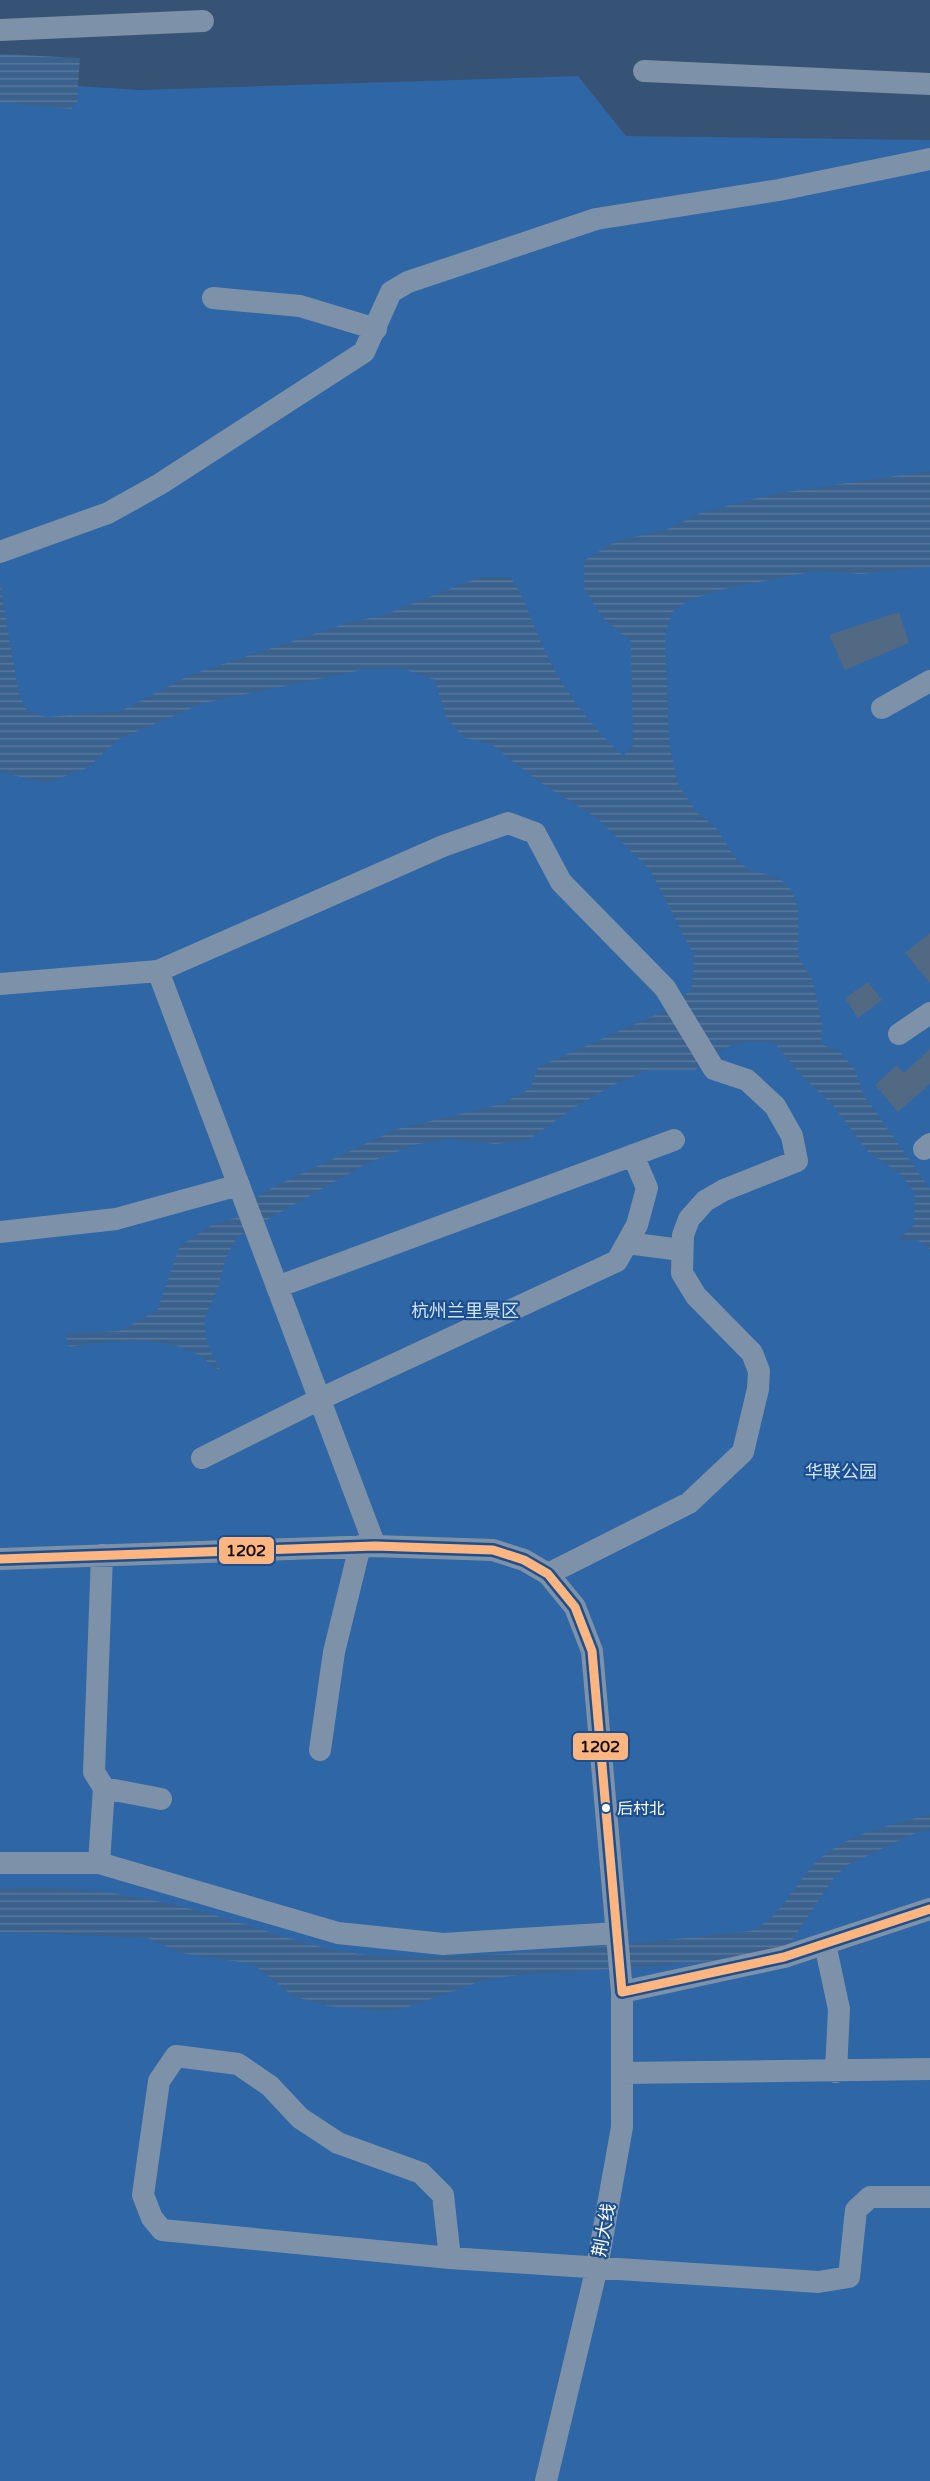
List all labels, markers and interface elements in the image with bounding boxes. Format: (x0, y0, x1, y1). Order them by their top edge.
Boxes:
park label: 杭州兰里景区 (411, 1300, 519, 1322)
park label: 华联公园 (805, 1461, 877, 1483)
line badge: 1202 (218, 1536, 275, 1565)
text: 1202 (226, 1541, 266, 1561)
line badge: 1202 (572, 1732, 629, 1761)
text: 1202 (580, 1737, 620, 1757)
place label: 后村北 (617, 1799, 665, 1819)
marker: 后村北 (600, 1802, 612, 1814)
street label: 荆大线 (588, 2201, 620, 2259)

